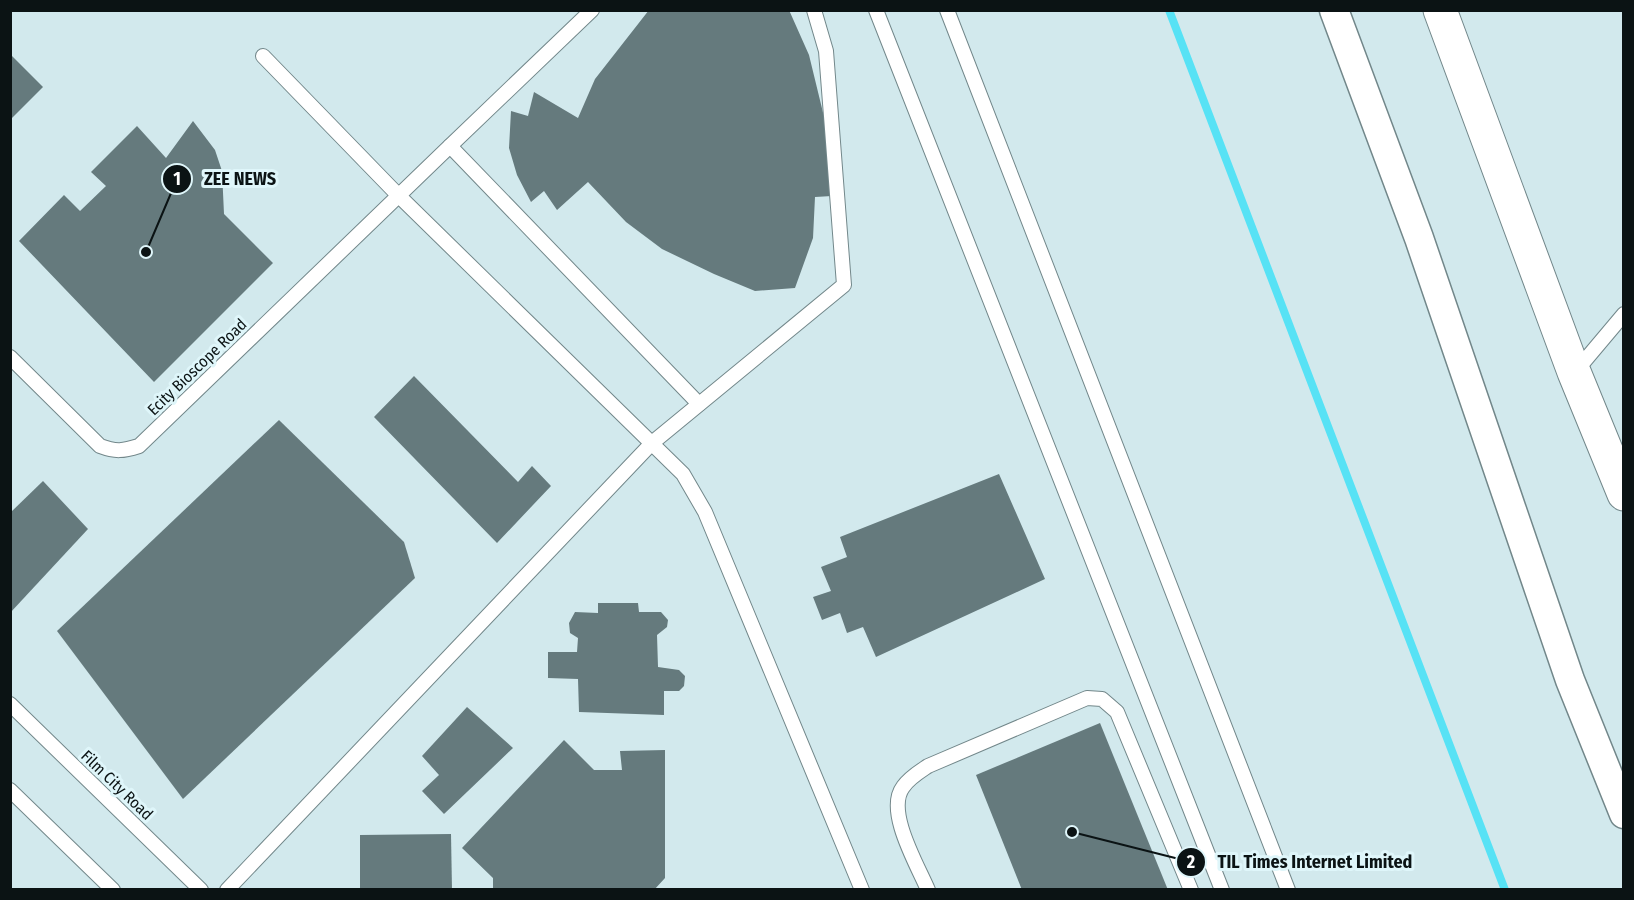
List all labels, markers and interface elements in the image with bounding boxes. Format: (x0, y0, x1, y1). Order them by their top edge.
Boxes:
callout: ZEE NEWS (162, 161, 288, 197)
text: 1 (173, 168, 181, 190)
text: ZEE NEWS (204, 168, 276, 190)
street label: Ecity Bioscope Road (143, 315, 251, 419)
street label: Film City Road (77, 746, 157, 824)
callout: TIL Times Internet Limited (1176, 844, 1425, 880)
text: 2 (1186, 851, 1195, 873)
text: TIL Times Internet Limited (1218, 851, 1412, 873)

